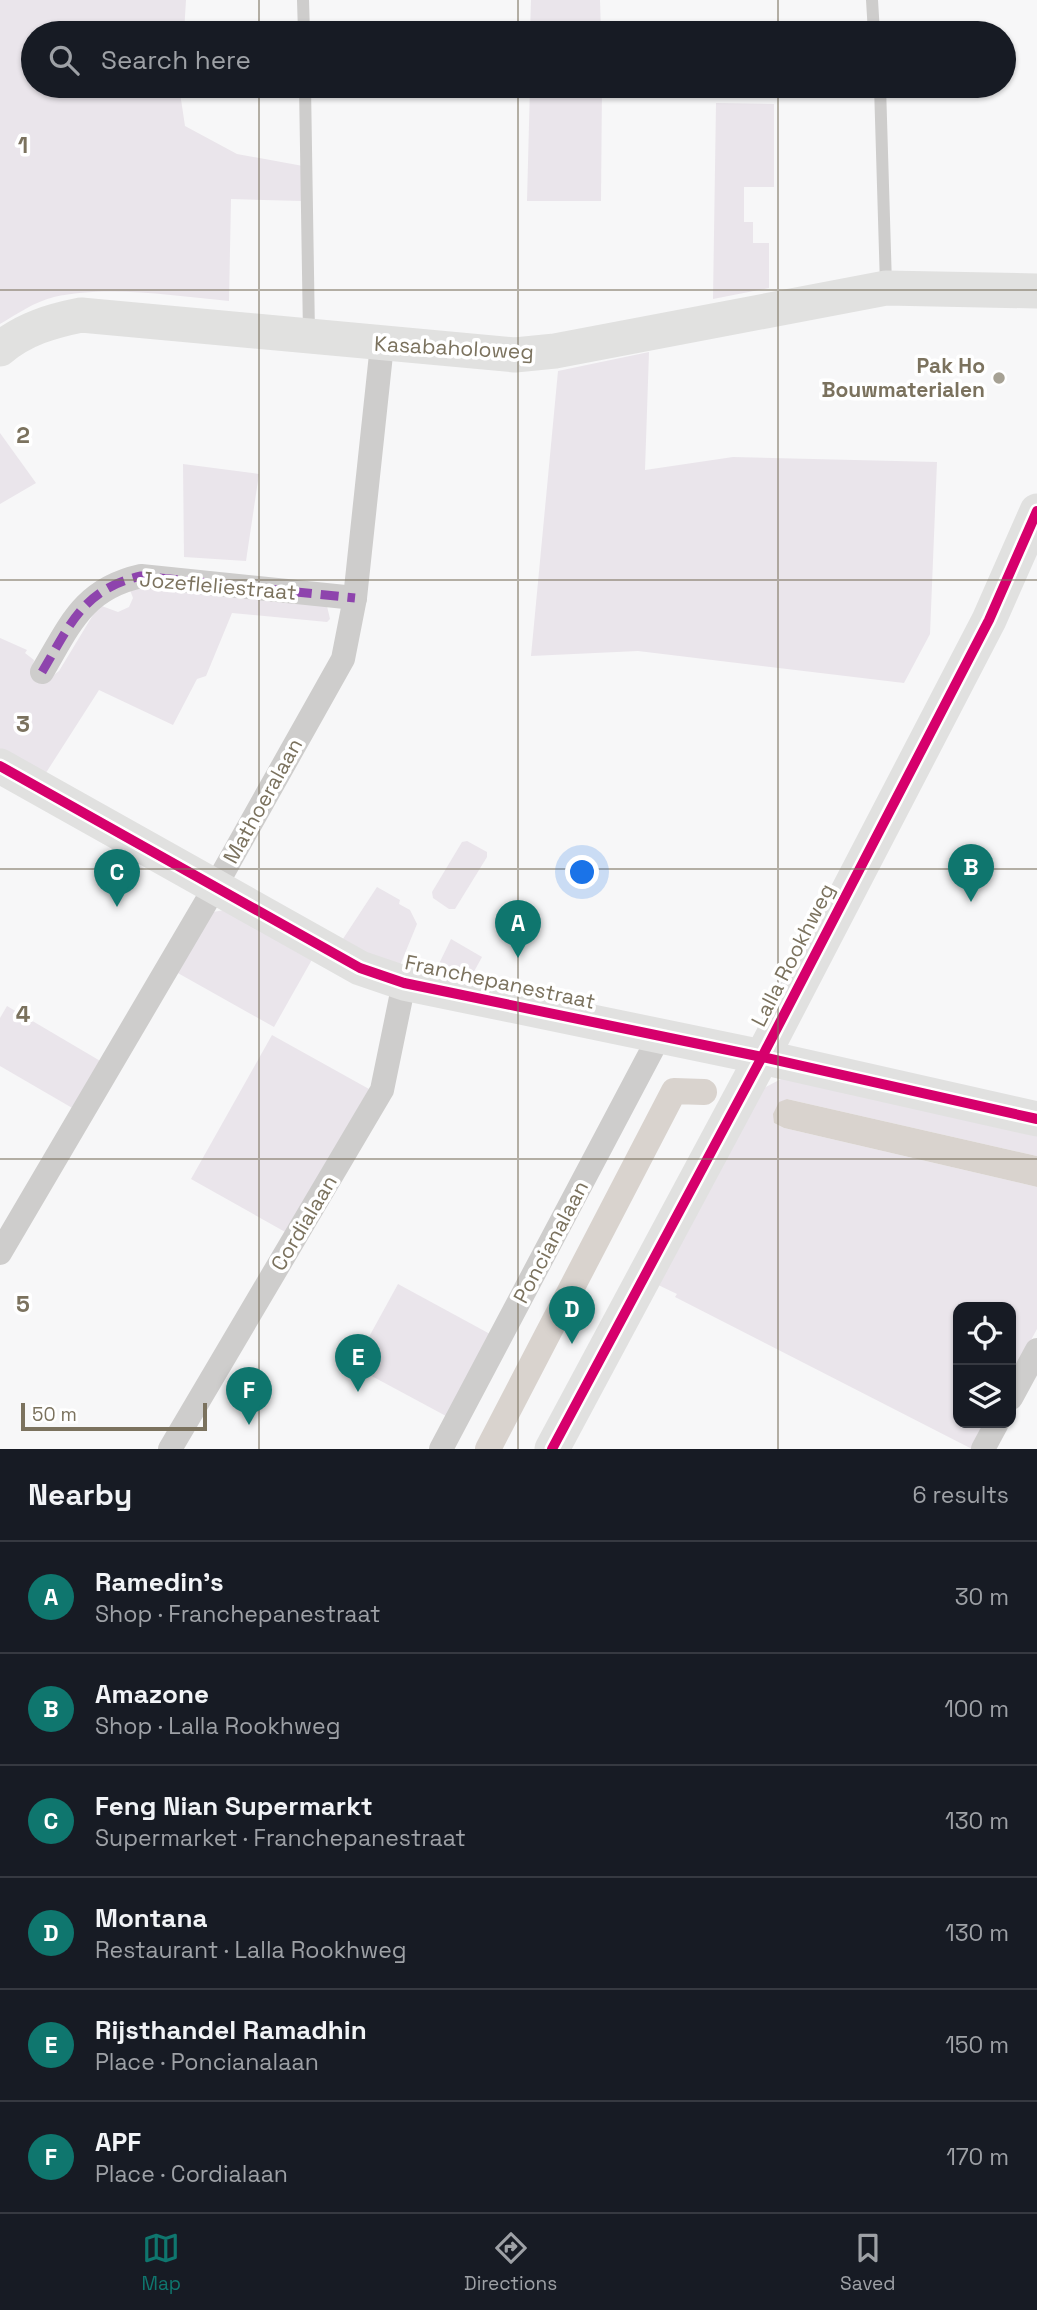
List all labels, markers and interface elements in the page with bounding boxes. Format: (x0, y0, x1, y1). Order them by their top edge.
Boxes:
search box (21, 21, 1016, 98)
icon: search (45, 41, 83, 79)
text: Search here (101, 43, 251, 77)
text: 1 (18, 130, 28, 160)
street label: Kasabaholoweg (374, 330, 535, 365)
place label: Pak Ho Bouwmaterialen (821, 352, 985, 403)
marker: Pak Ho Bouwmaterialen (991, 370, 1007, 386)
text: 2 (16, 420, 30, 450)
street label: Jozefleliestraat (138, 565, 298, 606)
text: 3 (16, 709, 30, 739)
street label: Mathoeralaan (217, 733, 308, 868)
pin: B (948, 844, 994, 902)
pin: C (94, 849, 140, 907)
your location (565, 855, 599, 889)
street label: Lalla Rookhweg (745, 879, 840, 1031)
pin: A (495, 900, 541, 958)
street label: Franchepanestraat (403, 948, 598, 1015)
text: 4 (16, 999, 31, 1029)
street label: Cordialaan (264, 1170, 343, 1276)
street label: Poncianalaan (507, 1176, 594, 1308)
pin: D (549, 1286, 595, 1344)
text: 5 (16, 1289, 30, 1319)
map controls (953, 1302, 1016, 1428)
button: locate (953, 1302, 1016, 1365)
pin: E (335, 1334, 381, 1392)
button: layers (953, 1365, 1016, 1428)
pin: F (226, 1367, 272, 1425)
scale bar (21, 1400, 206, 1432)
text: 50 m (32, 1402, 77, 1427)
text: Nearby (28, 1475, 132, 1514)
text: 6 results (913, 1480, 1009, 1510)
text: Ramedin's (95, 1565, 224, 1599)
text: A (44, 1582, 58, 1612)
text: 30 m (955, 1582, 1009, 1612)
text: Shop · Franchepanestraat (95, 1599, 381, 1629)
text: Amazone (95, 1677, 209, 1711)
text: B (43, 1694, 59, 1724)
text: 100 m (944, 1694, 1009, 1724)
text: Shop · Lalla Rookhweg (95, 1711, 340, 1741)
text: Feng Nian Supermarkt (95, 1789, 373, 1823)
text: C (44, 1806, 58, 1836)
text: 130 m (945, 1806, 1009, 1836)
text: Supermarket · Franchepanestraat (95, 1823, 466, 1853)
text: Montana (95, 1901, 207, 1935)
text: D (43, 1918, 59, 1948)
text: 130 m (945, 1918, 1009, 1948)
text: Restaurant · Lalla Rookhweg (95, 1935, 407, 1965)
text: Rijsthandel Ramadhin (95, 2013, 367, 2047)
text: E (45, 2030, 57, 2060)
text: 150 m (945, 2030, 1009, 2060)
text: Place · Poncianalaan (95, 2047, 319, 2077)
text: APF (95, 2125, 141, 2159)
text: F (45, 2142, 57, 2172)
text: 170 m (946, 2142, 1009, 2172)
text: Place · Cordialaan (95, 2159, 288, 2189)
tab: Map (141, 2229, 181, 2296)
tab: Directions (464, 2229, 557, 2296)
tab: Saved (840, 2229, 896, 2296)

